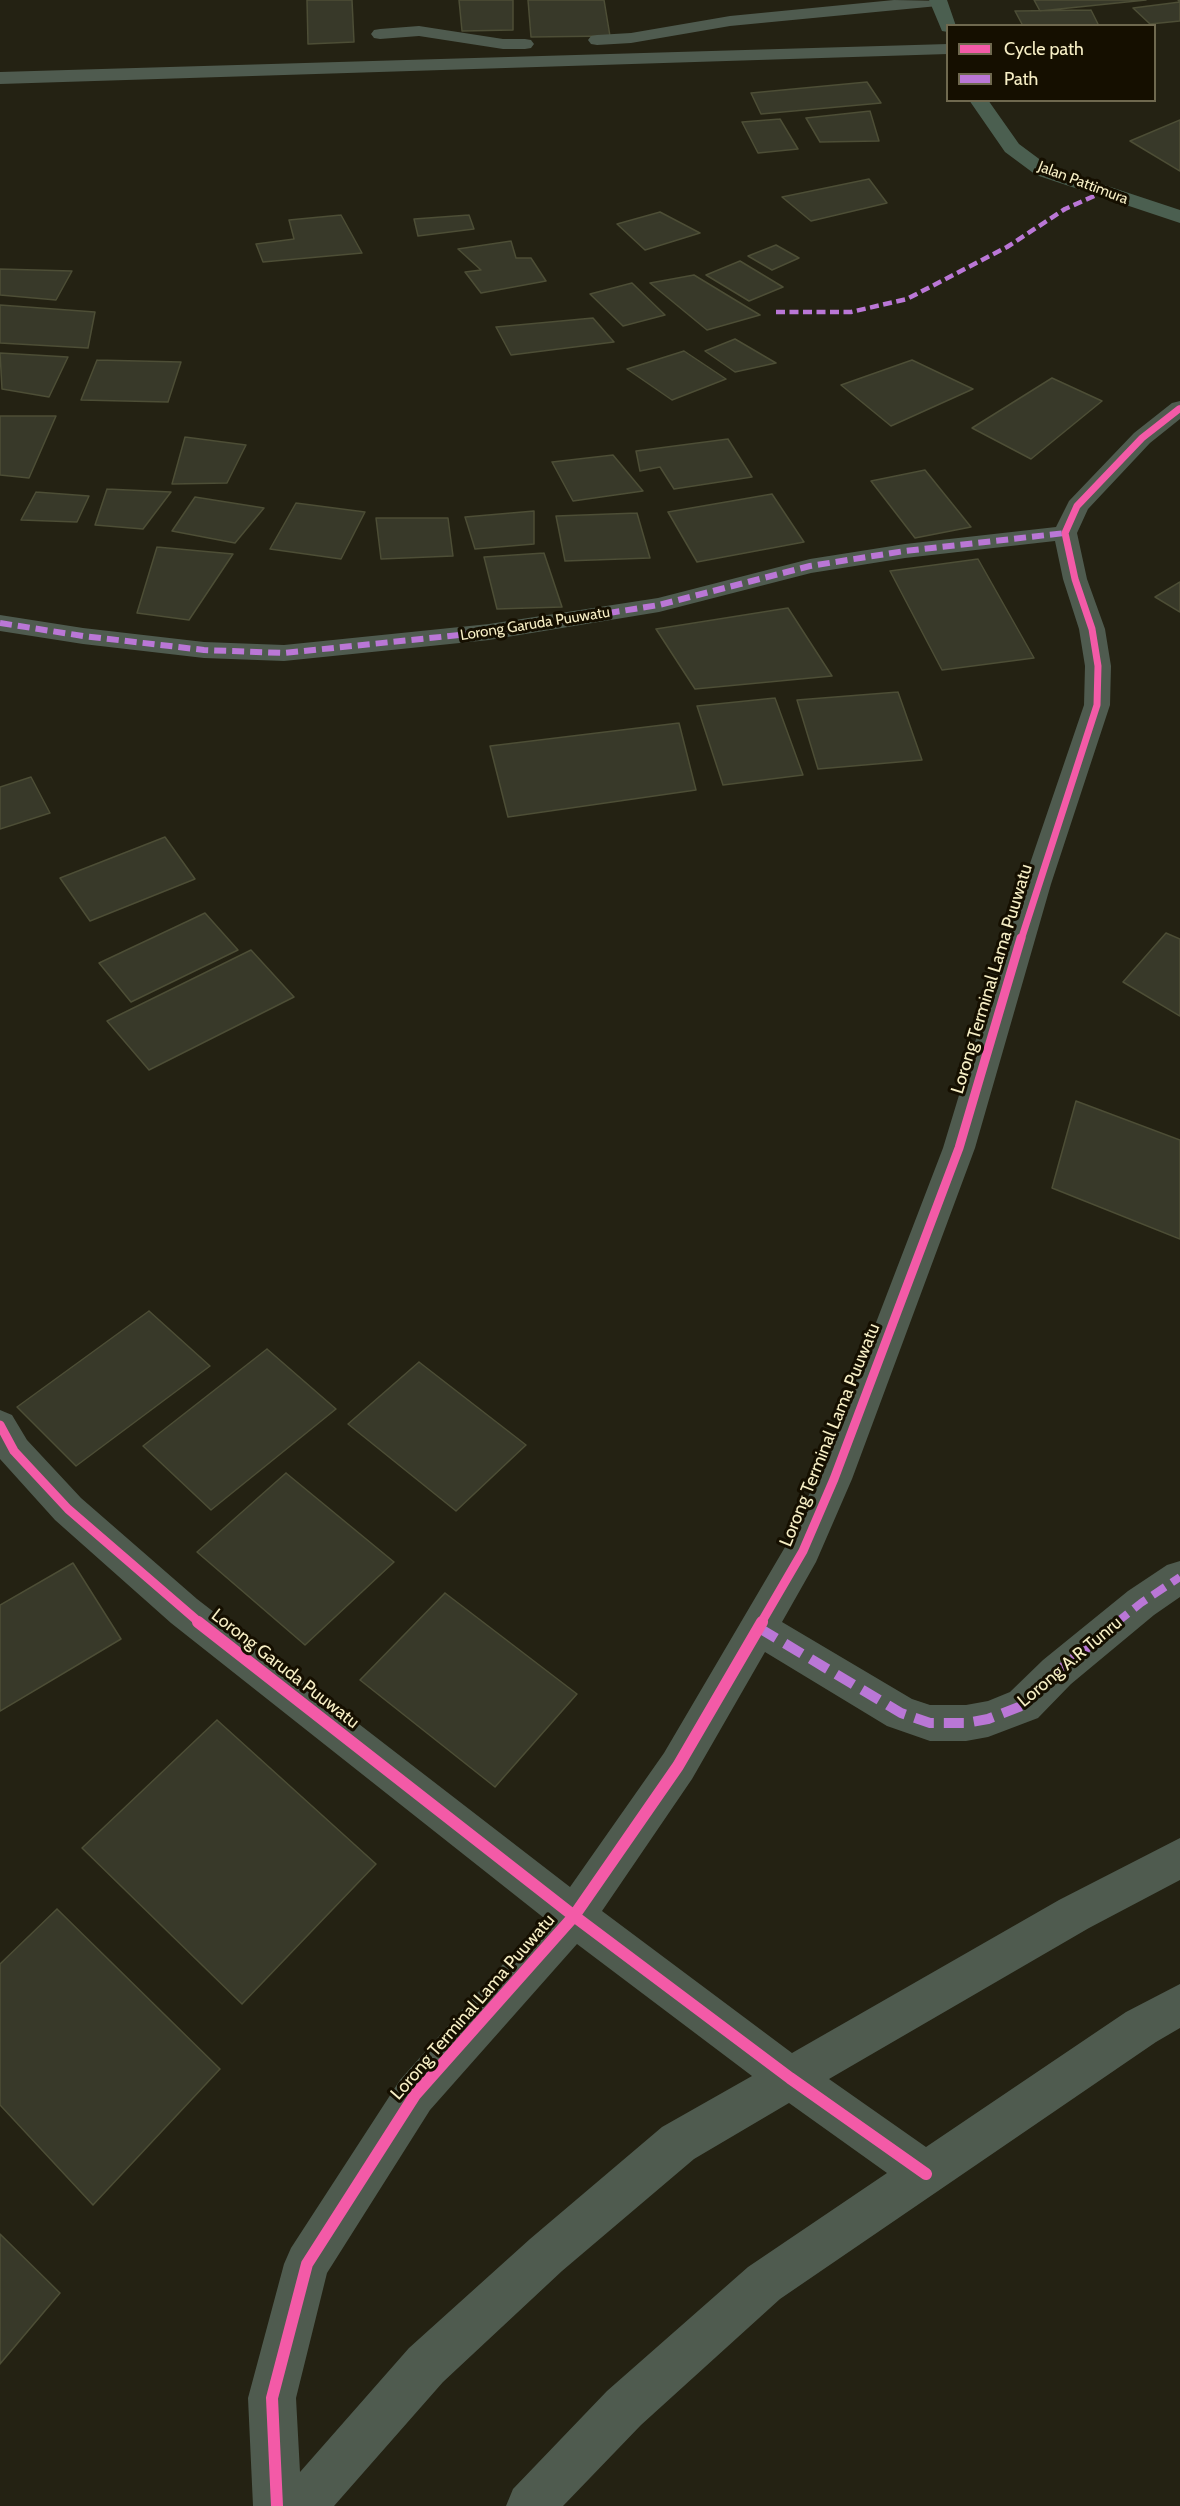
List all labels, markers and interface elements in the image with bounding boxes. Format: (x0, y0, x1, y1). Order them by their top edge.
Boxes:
legend (946, 24, 1156, 102)
text: Cycle path (1004, 38, 1084, 60)
text: Path (1004, 68, 1038, 90)
street label: Jalan Pattimura (1035, 158, 1131, 208)
street label: Lorong Garuda Puuwatu (459, 603, 611, 645)
street label: Lorong Terminal Lama Puuwatu (947, 862, 1037, 1096)
street label: Lorong Terminal Lama Puuwatu (775, 1320, 885, 1550)
street label: Lorong Garuda Puuwatu (207, 1605, 363, 1733)
street label: Lorong A.R Tunru (1013, 1612, 1127, 1712)
street label: Lorong Terminal Lama Puuwatu (386, 1910, 560, 2104)

